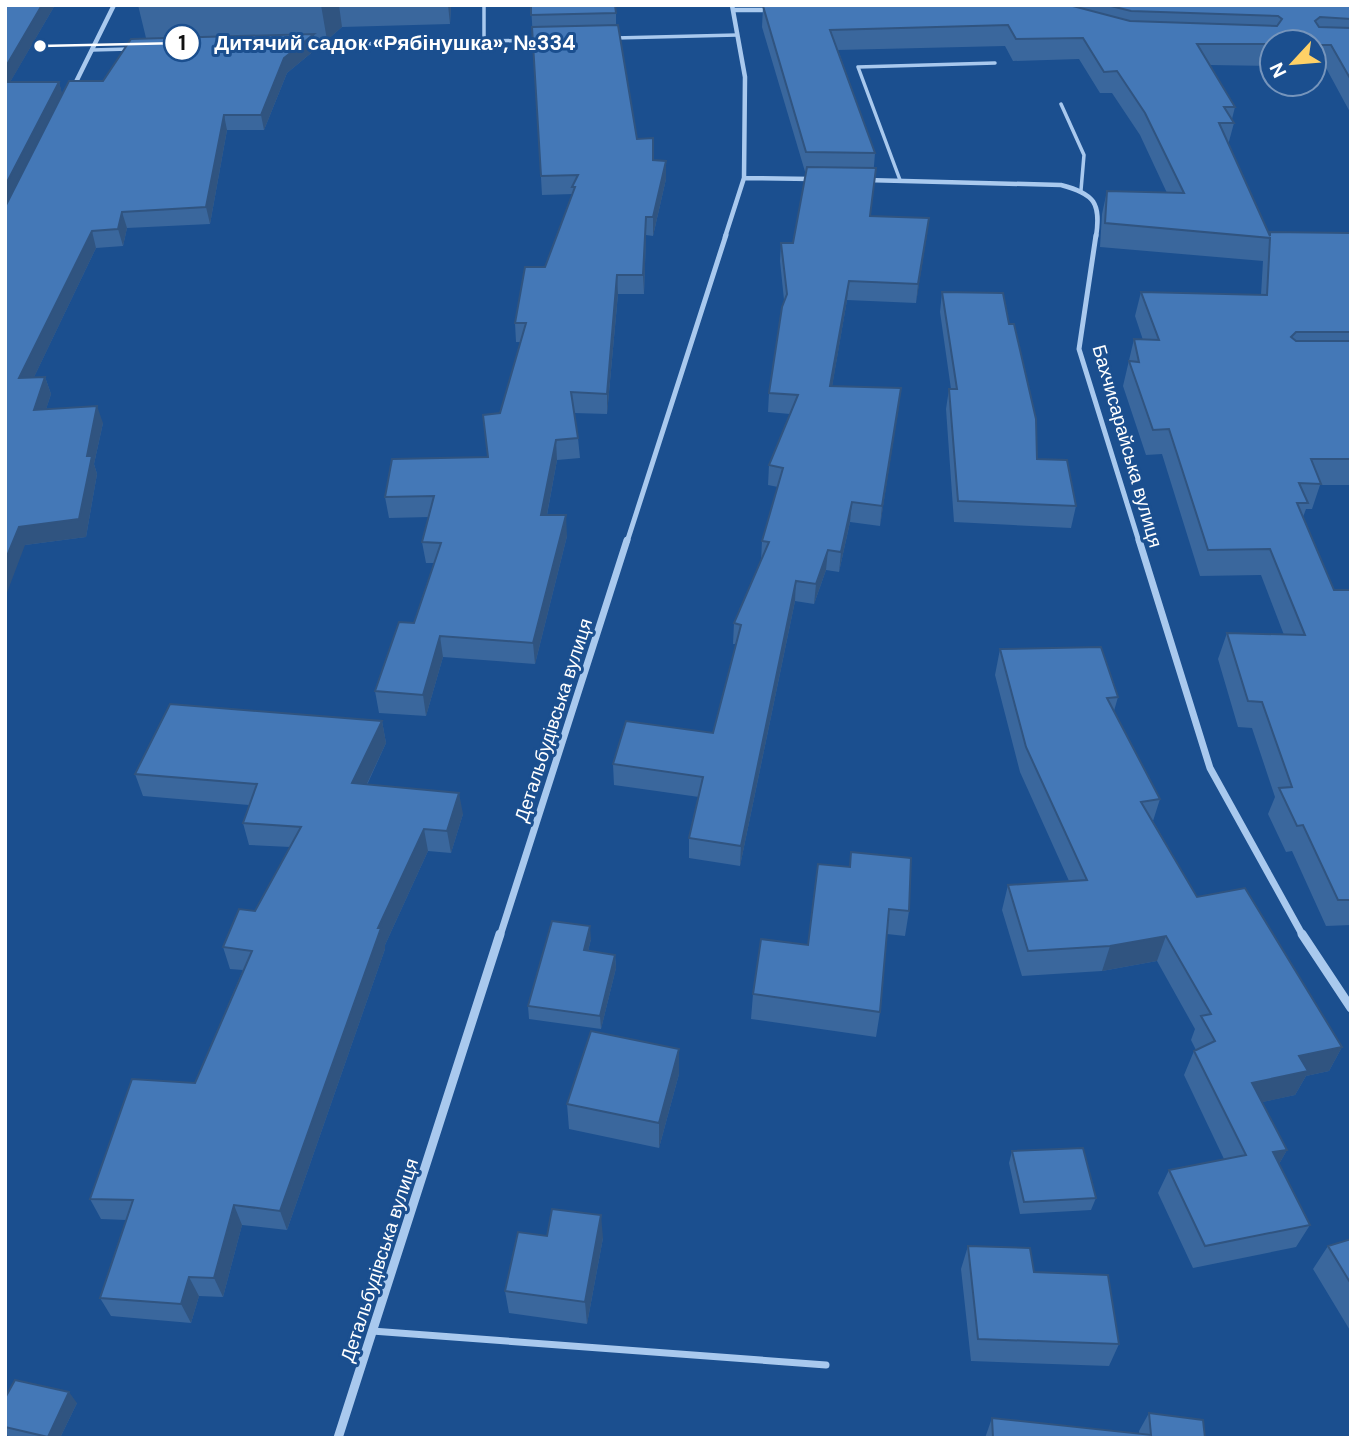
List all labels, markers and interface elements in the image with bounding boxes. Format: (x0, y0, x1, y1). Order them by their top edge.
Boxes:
callout: Дитячий садок «Рябінушка», №334 (165, 22, 589, 64)
north arrow (1258, 28, 1328, 98)
text: 1 (178, 29, 186, 57)
text: Дитячий садок «Рябінушка», №334 (214, 29, 576, 57)
text: N (1264, 59, 1292, 82)
street label: Бахчисарайська вулиця (1087, 342, 1168, 550)
street label: Детальбудівська вулиця (509, 615, 598, 825)
street label: Детальбудівська вулиця (335, 1155, 424, 1365)

